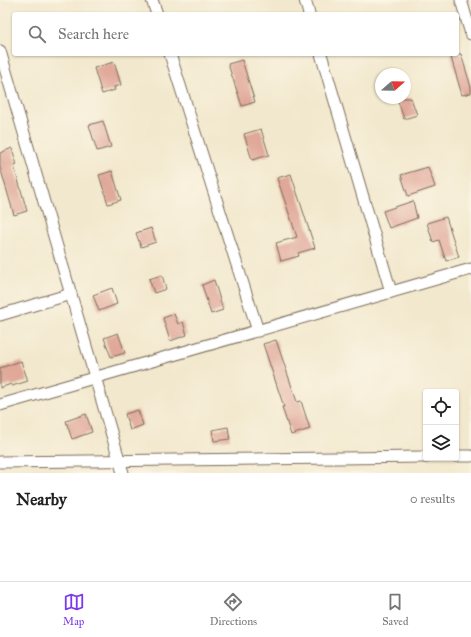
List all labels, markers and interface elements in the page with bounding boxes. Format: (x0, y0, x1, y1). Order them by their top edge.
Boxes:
search box (12, 12, 459, 56)
icon: search (26, 23, 48, 45)
text: Search here (58, 25, 129, 43)
north arrow (375, 68, 411, 104)
map controls (423, 389, 459, 461)
button: locate (423, 389, 459, 425)
button: layers (423, 425, 459, 461)
text: Nearby (16, 489, 67, 510)
text: 0 results (410, 491, 455, 507)
tab: Map (63, 591, 85, 628)
tab: Directions (210, 591, 257, 628)
tab: Saved (382, 591, 408, 628)

